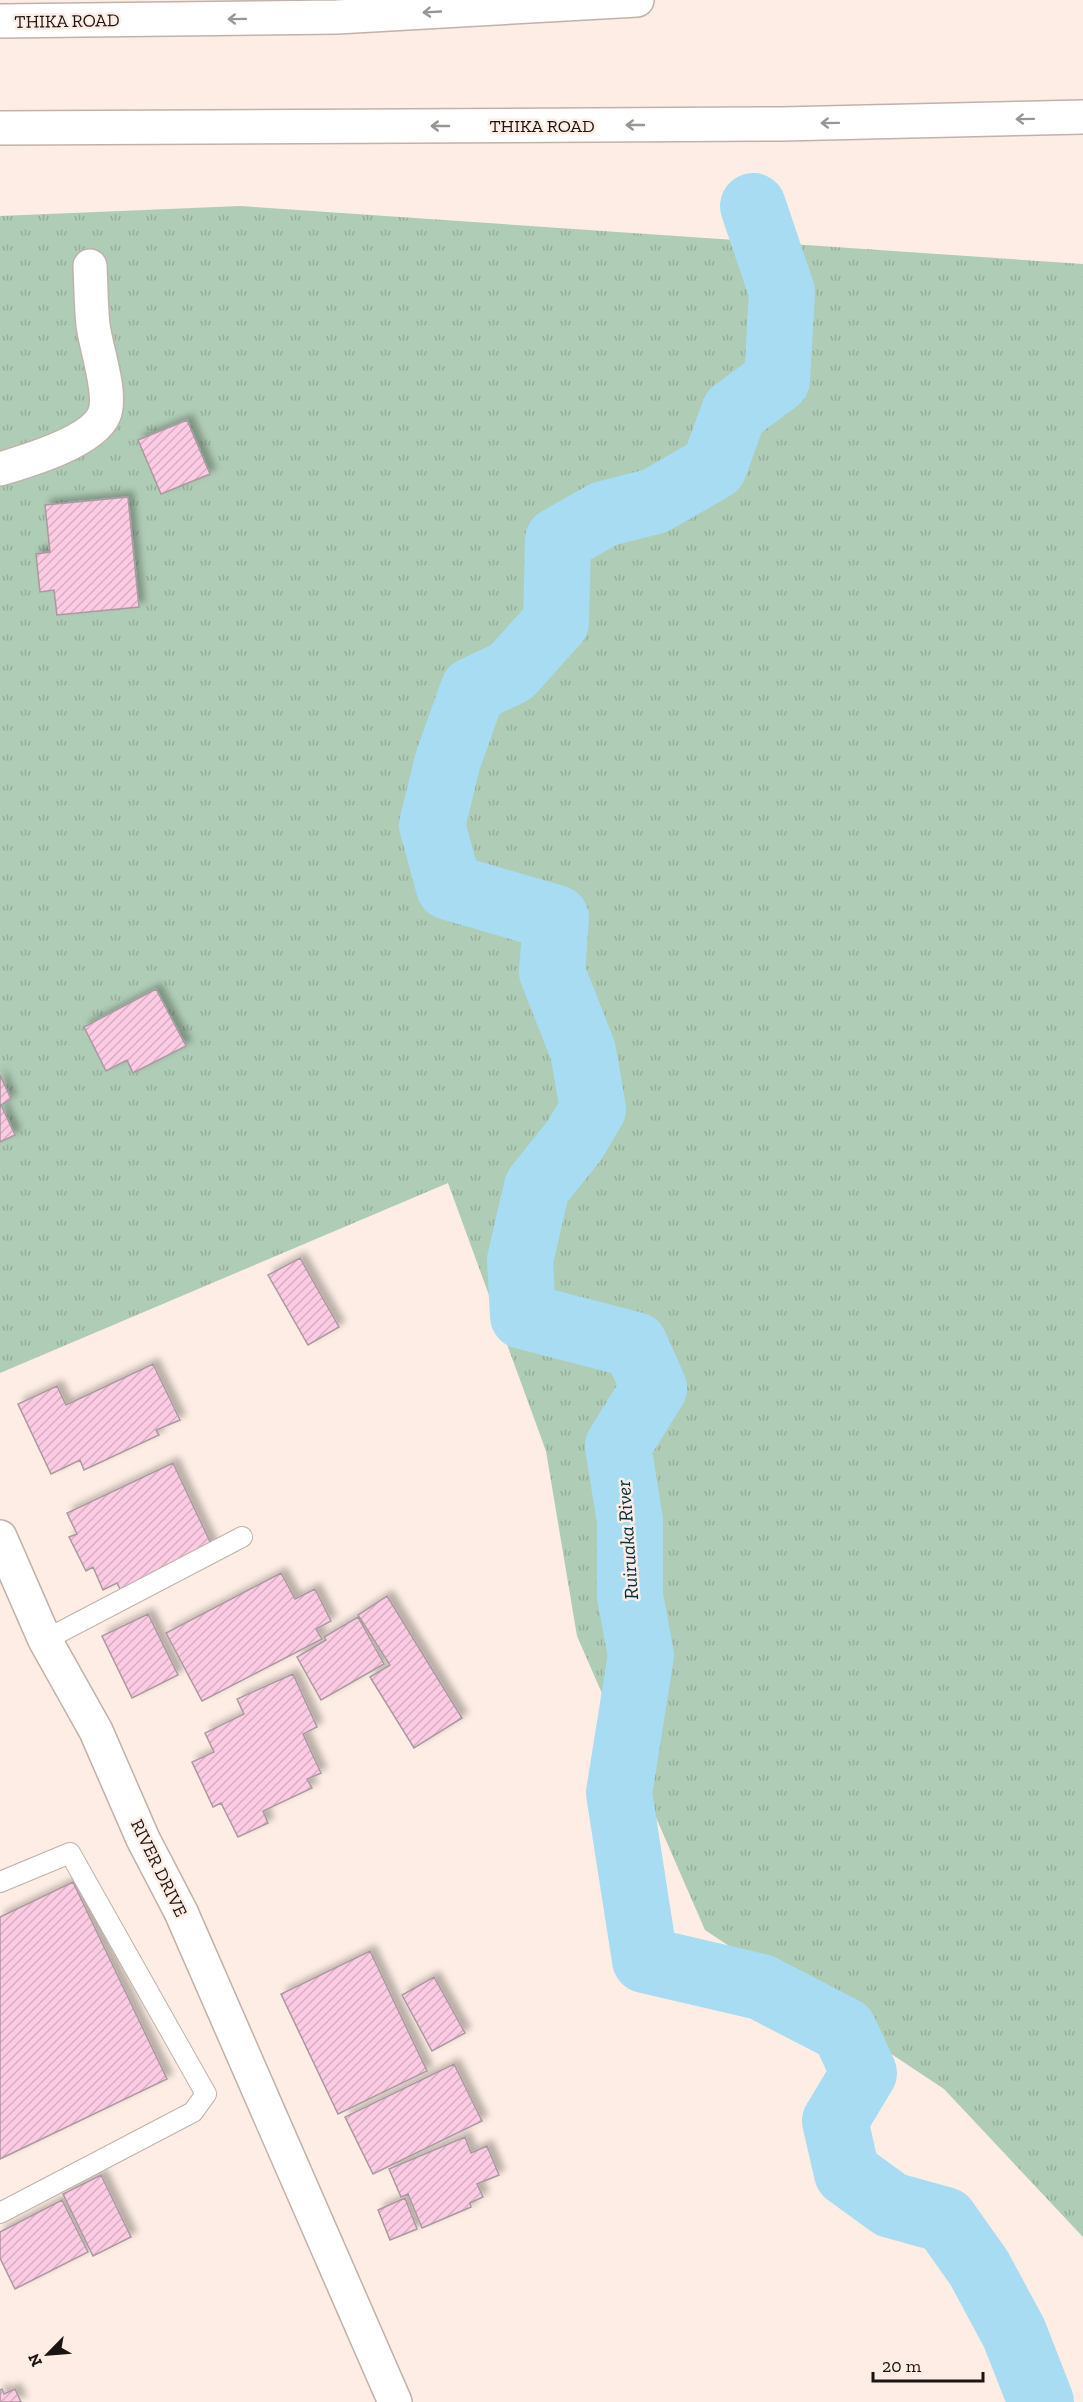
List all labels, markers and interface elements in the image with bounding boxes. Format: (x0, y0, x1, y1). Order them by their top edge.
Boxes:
one-way arrow (422, 7, 442, 18)
street label: THIKA ROAD (14, 9, 120, 33)
one-way arrow (227, 13, 247, 24)
one-way arrow (1015, 113, 1035, 124)
street label: THIKA ROAD (489, 115, 595, 137)
one-way arrow (820, 117, 840, 129)
one-way arrow (625, 119, 645, 131)
one-way arrow (430, 120, 450, 132)
water label: Ruiruaka River (611, 1479, 643, 1601)
street label: RIVER DRIVE (126, 1816, 192, 1920)
north arrow (18, 2324, 78, 2384)
scale bar (873, 2345, 982, 2383)
text: N (24, 2351, 46, 2370)
text: 20 m (882, 2355, 922, 2377)

